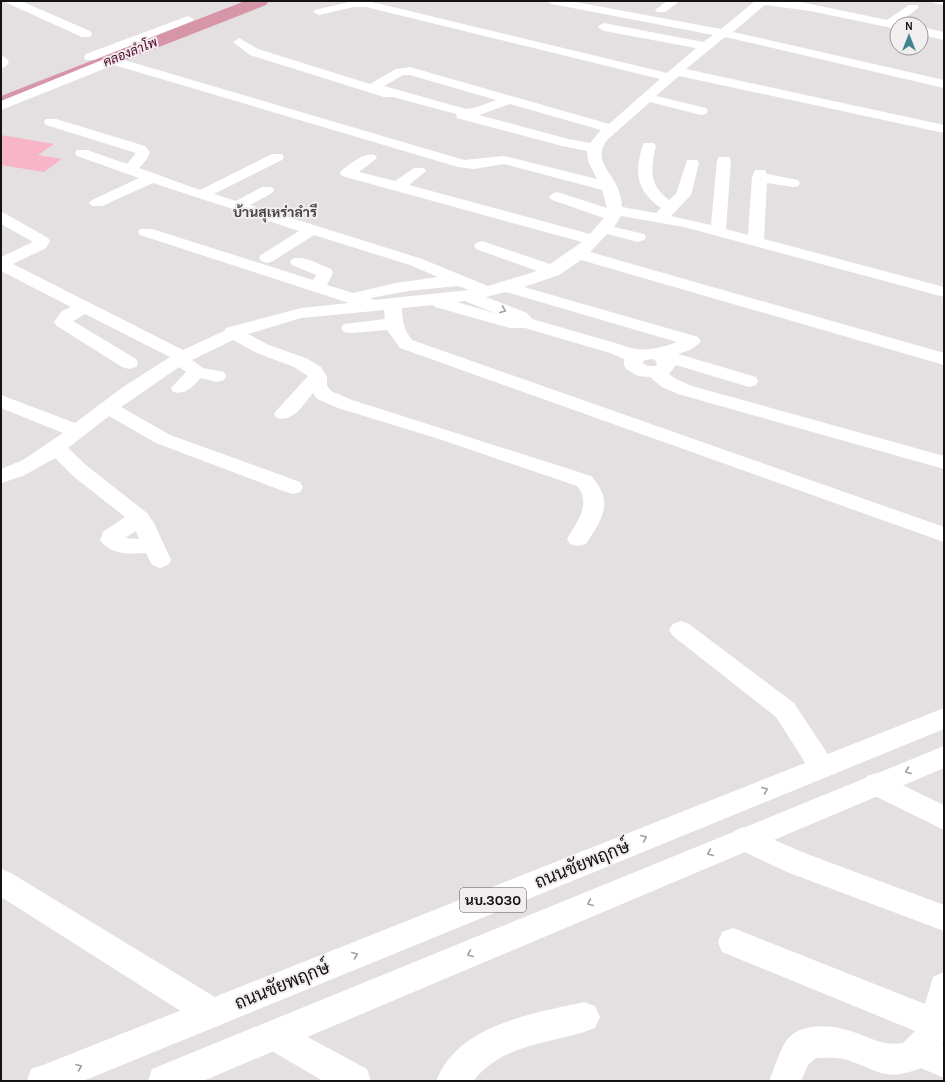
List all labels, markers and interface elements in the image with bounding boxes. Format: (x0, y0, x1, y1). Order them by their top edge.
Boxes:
north arrow (889, 16, 929, 56)
text: N (905, 20, 913, 33)
water label: คลองลำโพ (100, 33, 160, 70)
district label: บ้านสุเหร่าลำรี (233, 203, 318, 223)
one-way arrow (500, 306, 507, 314)
one-way arrow (904, 767, 911, 775)
one-way arrow (761, 786, 768, 794)
street label: ถนนชัยพฤกษ์ (531, 833, 633, 893)
one-way arrow (641, 835, 648, 843)
one-way arrow (707, 848, 715, 856)
road number: นบ.3030 (460, 888, 526, 912)
one-way arrow (587, 899, 594, 907)
one-way arrow (467, 949, 475, 957)
one-way arrow (352, 952, 359, 960)
street label: ถนนชัยพฤกษ์ (231, 954, 333, 1014)
one-way arrow (75, 1063, 82, 1071)

